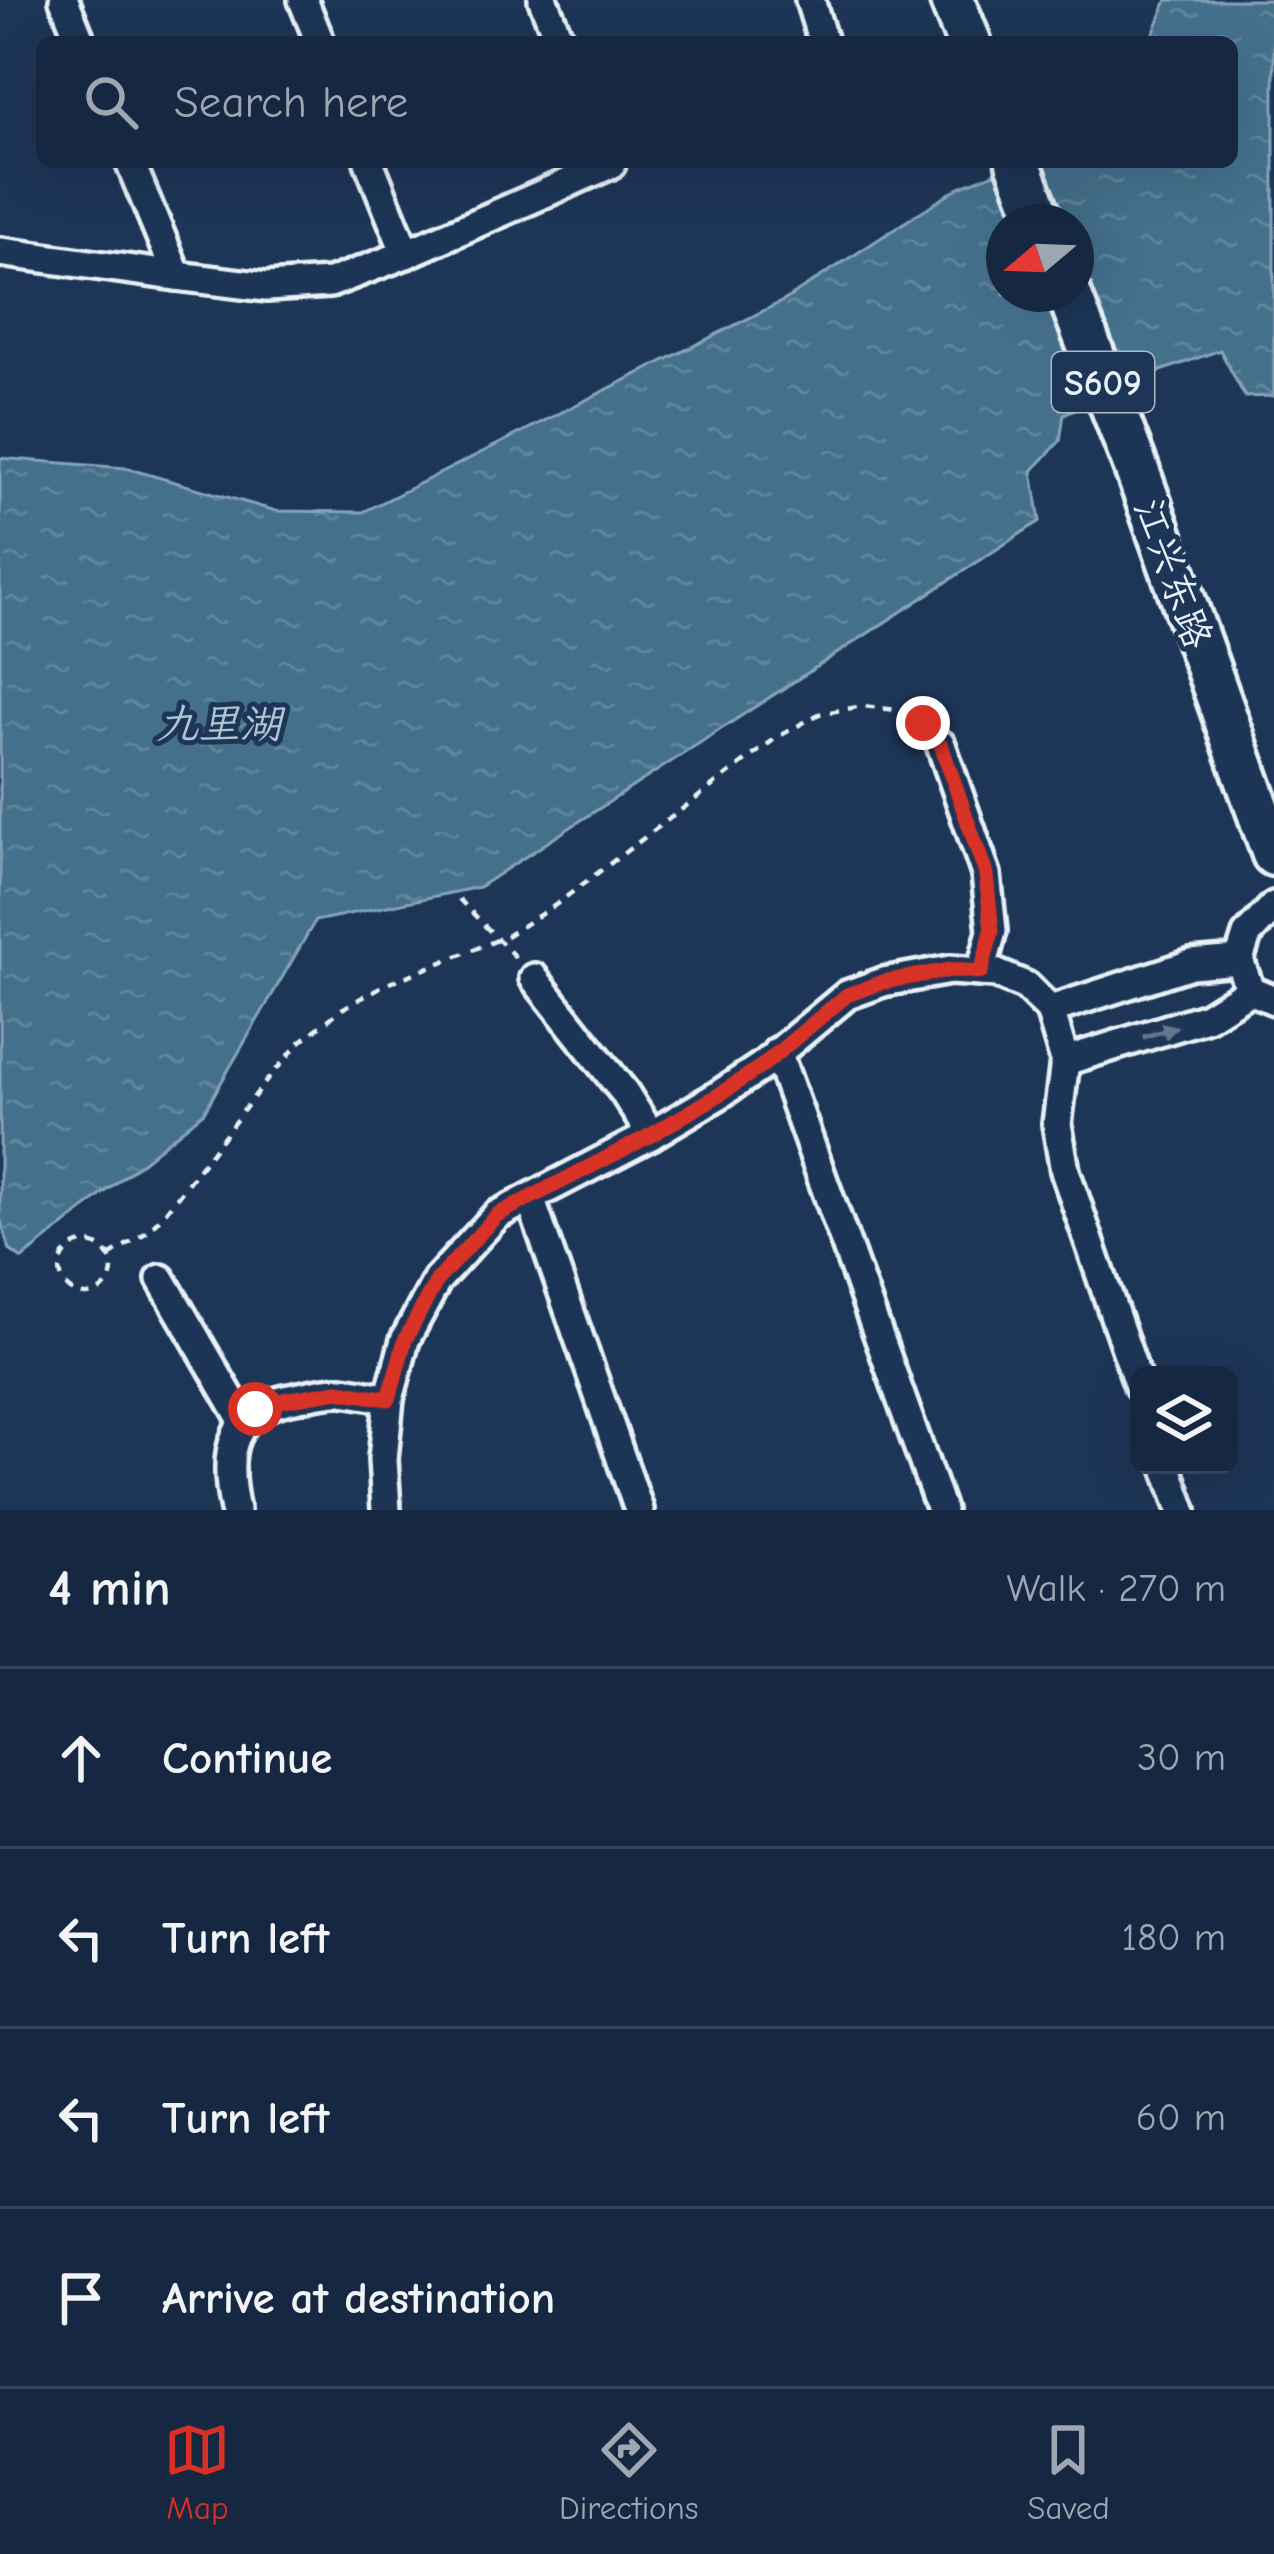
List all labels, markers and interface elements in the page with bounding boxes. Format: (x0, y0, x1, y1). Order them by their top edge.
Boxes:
search box (36, 36, 1238, 168)
icon: search (78, 69, 144, 135)
text: Search here (174, 76, 408, 128)
north arrow (986, 204, 1094, 312)
road number: S609 (1052, 352, 1154, 412)
street label: 江兴东路 (1125, 493, 1220, 655)
route end (896, 696, 950, 750)
water label: 九里湖 (156, 700, 286, 749)
one-way arrow (1142, 1022, 1179, 1040)
map controls (1130, 1366, 1238, 1474)
button: layers (1130, 1366, 1238, 1474)
route start (228, 1382, 282, 1436)
text: 4 min (48, 1559, 171, 1618)
text: Walk · 270 m (1007, 1566, 1226, 1611)
icon: ahead (48, 1725, 114, 1791)
text: Continue (162, 1732, 332, 1784)
text: 30 m (1137, 1735, 1226, 1780)
icon: left (48, 1905, 114, 1971)
text: Turn left (162, 1912, 329, 1964)
text: 180 m (1121, 1915, 1226, 1960)
icon: left (48, 2085, 114, 2151)
text: Turn left (162, 2092, 329, 2144)
text: 60 m (1136, 2095, 1226, 2140)
icon: arrive (48, 2265, 114, 2331)
text: Arrive at destination (162, 2272, 555, 2324)
tab: Map (164, 2417, 230, 2527)
tab: Directions (559, 2417, 699, 2527)
tab: Saved (1027, 2417, 1110, 2527)

